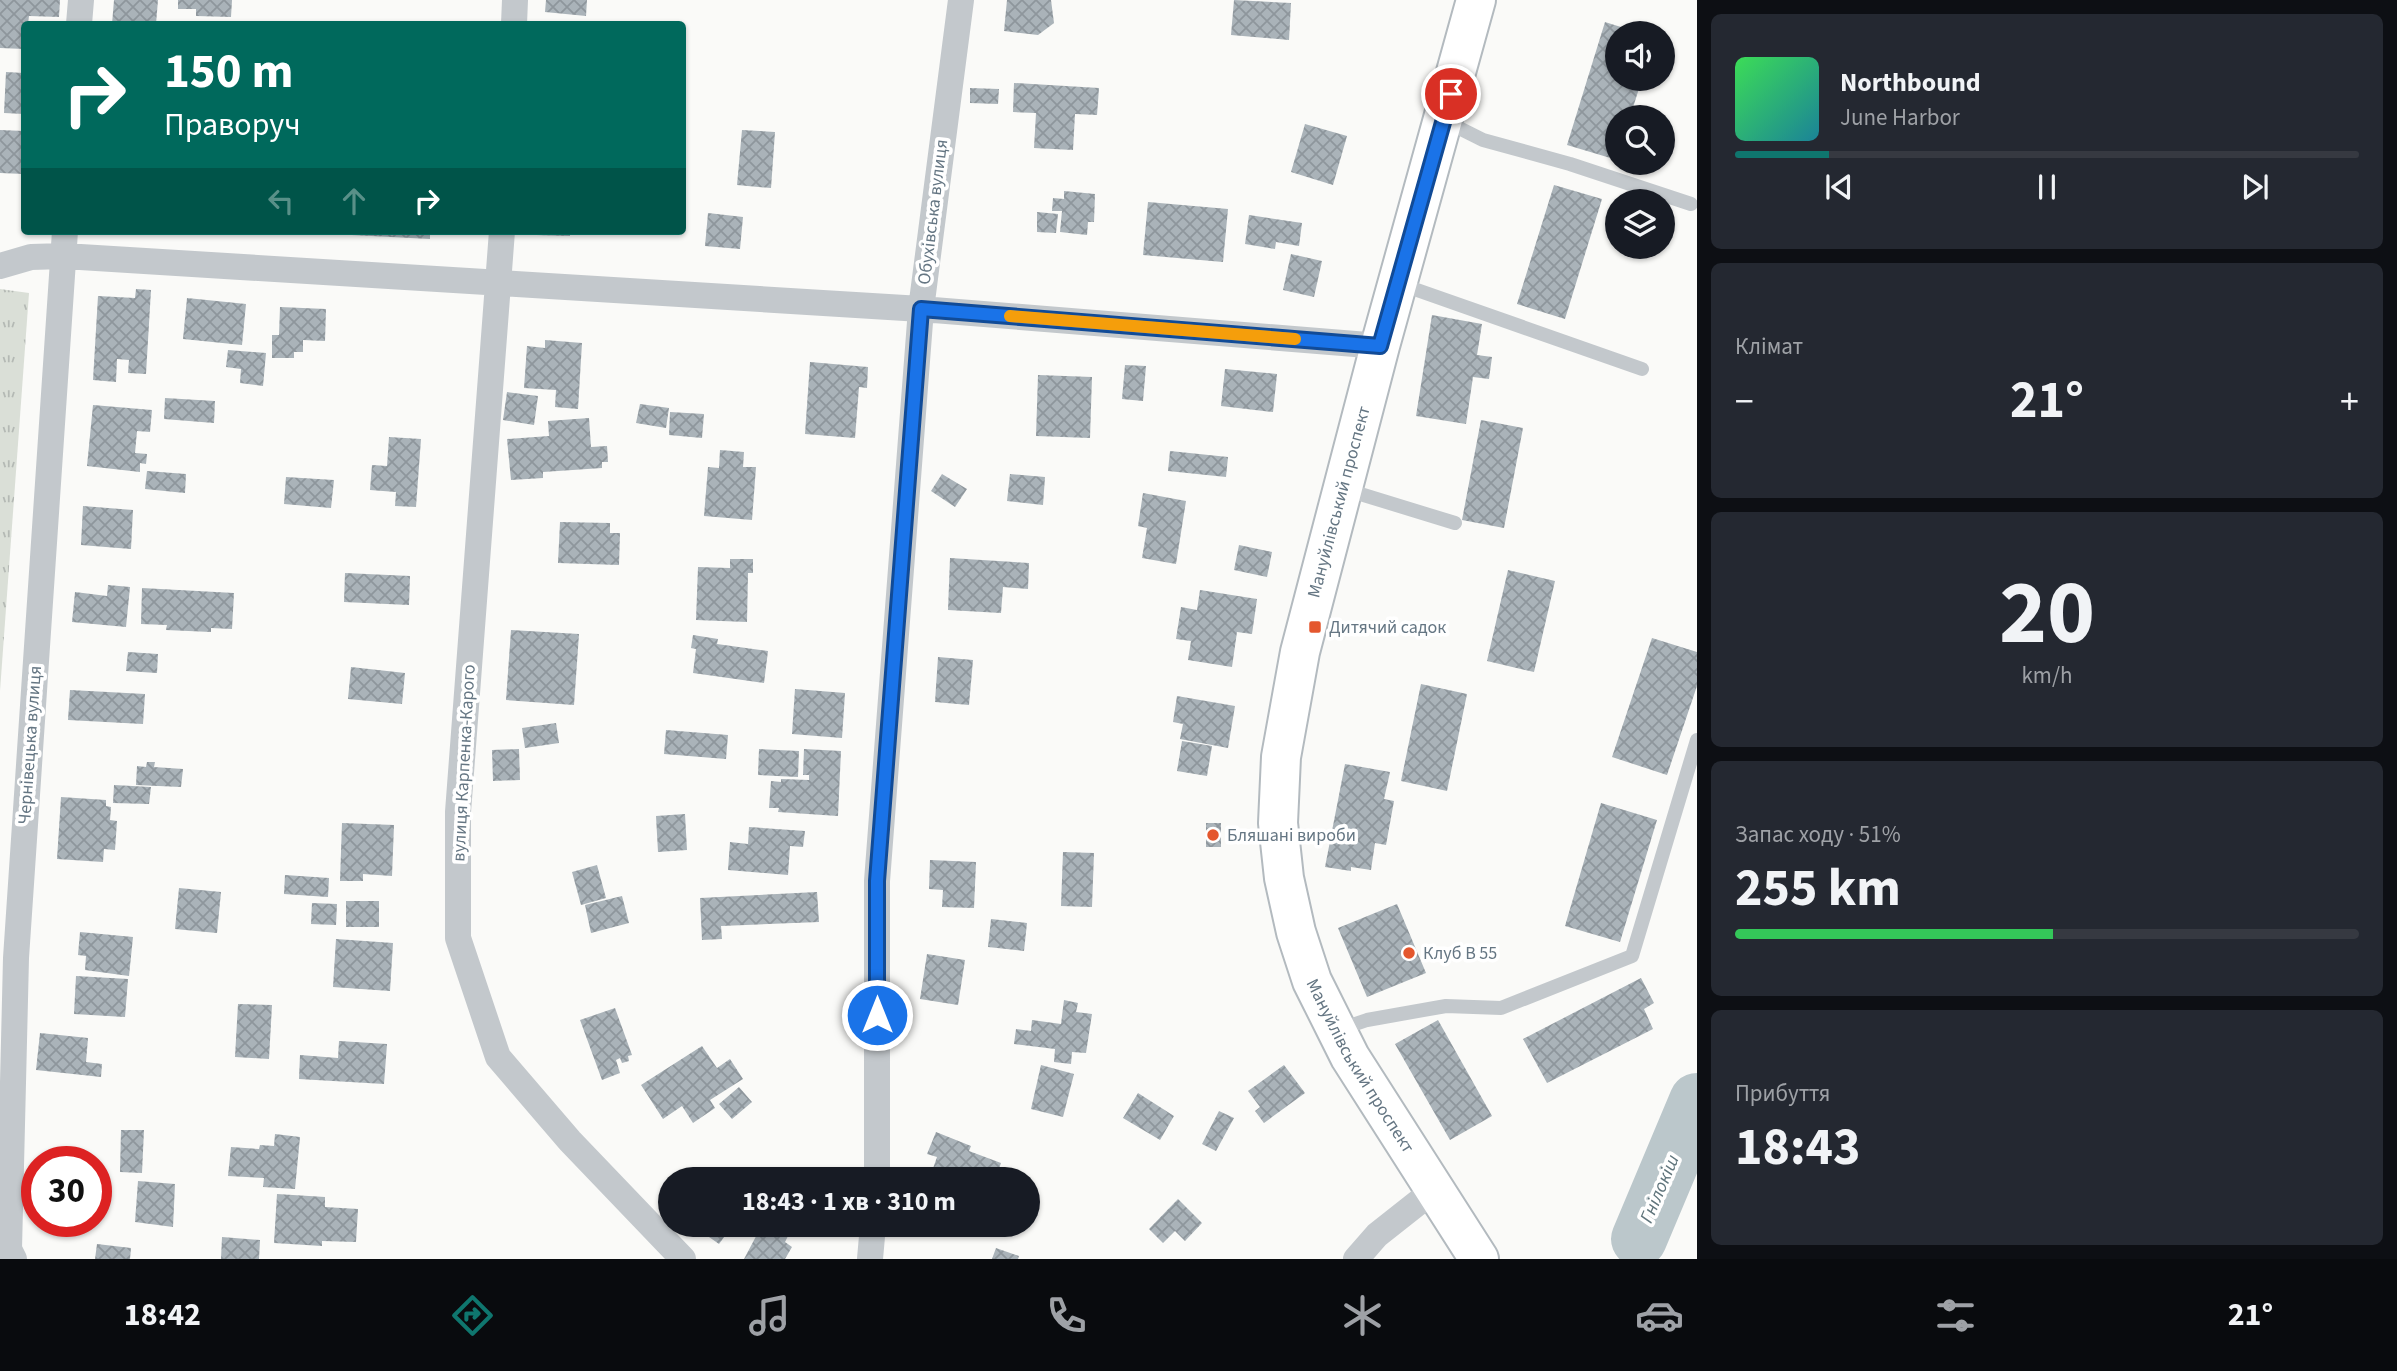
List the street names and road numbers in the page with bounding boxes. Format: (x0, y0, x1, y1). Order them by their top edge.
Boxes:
street label: Обухівська вулиця (912, 138, 954, 286)
street label: Мануйлівський проспект (1301, 403, 1377, 601)
street label: вулиця Карпенка-Карого (446, 664, 482, 862)
street label: Чернівецька вулиця (12, 665, 48, 825)
street label: Мануйлівський проспект (1300, 974, 1421, 1158)

